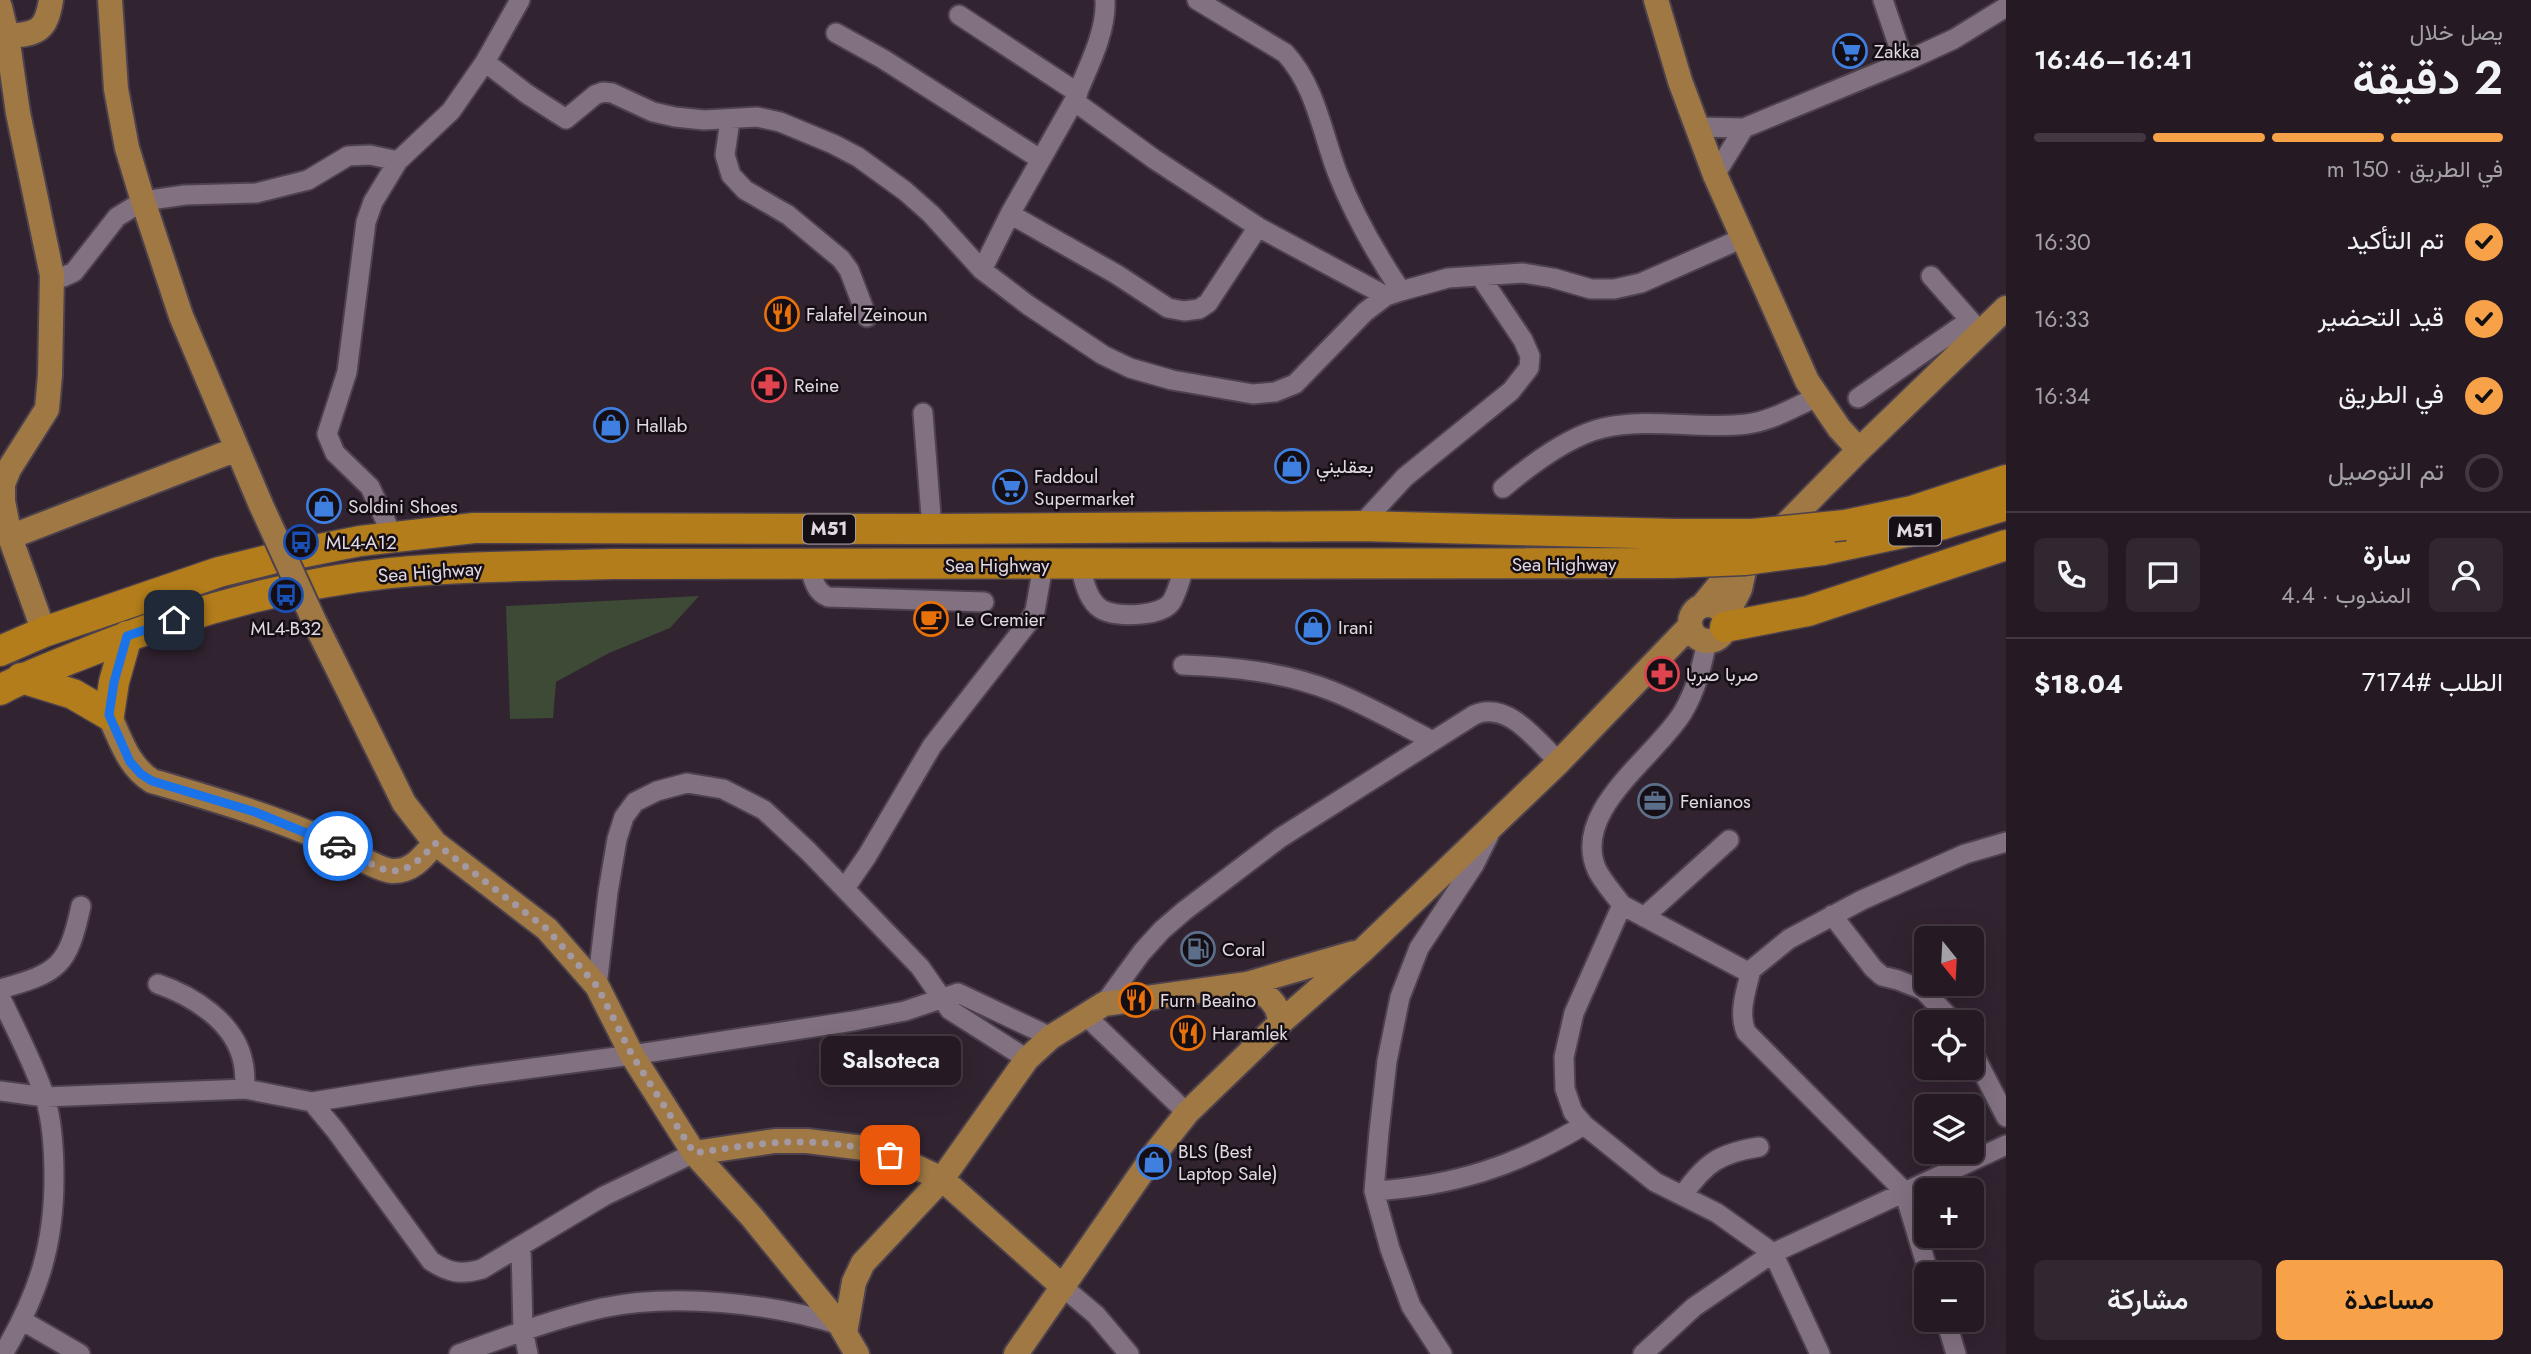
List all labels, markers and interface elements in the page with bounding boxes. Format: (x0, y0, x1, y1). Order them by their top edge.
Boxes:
text: يصل خلال (2410, 15, 2503, 49)
supermarket icon: Zakka (1831, 32, 1869, 70)
place label: Zakka (1874, 38, 1919, 65)
text: 16:41–16:46 (2034, 41, 2193, 79)
text: 2 دقيقة (2352, 45, 2503, 111)
text: في الطريق · 150 m (2327, 152, 2503, 186)
text: تم التأكيد (2347, 221, 2444, 259)
icon: check (2465, 223, 2503, 261)
text: 16:30 (2034, 225, 2091, 259)
restaurant icon: Falafel Zeinoun (763, 295, 801, 333)
text: قيد التحضير (2318, 298, 2444, 336)
icon: check (2465, 300, 2503, 338)
place label: Falafel Zeinoun (806, 301, 928, 328)
text: 16:33 (2034, 302, 2090, 336)
pharmacy icon: Reine (750, 366, 788, 404)
place label: Reine (794, 372, 839, 399)
text: في الطريق (2338, 375, 2444, 413)
icon: check (2465, 377, 2503, 415)
text: 16:34 (2034, 379, 2090, 413)
shop icon: Hallab (592, 406, 630, 444)
place label: Hallab (636, 412, 688, 439)
shop icon: بعقليني (1273, 447, 1311, 485)
text: تم التوصيل (2328, 452, 2444, 490)
place label: بعقليني (1316, 453, 1374, 482)
place label: Faddoul Supermarket (1034, 463, 1135, 512)
supermarket icon: Faddoul Supermarket (991, 468, 1029, 506)
shop icon: Soldini Shoes (305, 487, 343, 525)
place label: Soldini Shoes (348, 493, 458, 520)
road number: M51 (803, 514, 855, 544)
road number: M51 (1889, 516, 1941, 546)
bus stop icon: ML4-A12 (282, 523, 320, 561)
place label: ML4-A12 (326, 529, 397, 556)
text: سارة (2363, 536, 2411, 574)
button: phone (2034, 538, 2108, 612)
button: chat (2126, 538, 2200, 612)
button: person (2429, 538, 2503, 612)
street label: Sea Highway (1512, 551, 1617, 578)
street label: Sea Highway (945, 552, 1050, 579)
street label: Sea Highway (377, 555, 484, 589)
bus stop icon: ML4-B32 (267, 576, 305, 614)
text: المندوب · 4.4 (2281, 578, 2411, 612)
pin (144, 590, 204, 650)
cafe icon: Le Cremier (912, 600, 950, 638)
icon: home (155, 601, 193, 639)
place label: Le Cremier (956, 606, 1046, 633)
shop icon: Irani (1294, 608, 1332, 646)
place label: Irani (1338, 614, 1373, 641)
place label: ML4-B32 (251, 615, 321, 642)
pharmacy icon: صربا صربا (1643, 655, 1681, 693)
place label: صربا صربا (1686, 661, 1758, 688)
text: الطلب #7174 (2362, 663, 2503, 701)
text: $18.04 (2034, 665, 2123, 703)
office icon: Fenianos (1636, 782, 1674, 820)
place label: Fenianos (1680, 788, 1751, 815)
courier (303, 811, 373, 881)
icon: car (319, 827, 357, 865)
north arrow (1914, 926, 1984, 996)
map controls (1914, 926, 1984, 1332)
fuel station icon: Coral (1179, 930, 1217, 968)
place label: Coral (1222, 936, 1265, 963)
restaurant icon: Furn Beaino (1117, 981, 1155, 1019)
place label: Furn Beaino (1160, 987, 1256, 1014)
button: locate (1914, 1010, 1984, 1080)
restaurant icon: Haramlek (1169, 1014, 1207, 1052)
place label: Haramlek (1212, 1020, 1288, 1047)
callout: Salsoteca (820, 1036, 960, 1085)
text: Salsoteca (842, 1043, 940, 1077)
button: layers (1914, 1094, 1984, 1164)
pin (860, 1125, 920, 1185)
icon: bag (871, 1136, 909, 1174)
place label: BLS (Best Laptop Sale) (1178, 1138, 1278, 1187)
shop icon: BLS (Best Laptop Sale) (1135, 1143, 1173, 1181)
button: + (1914, 1178, 1984, 1248)
button: مشاركة (2034, 1260, 2262, 1340)
button: مساعدة (2276, 1260, 2503, 1340)
button: − (1914, 1262, 1984, 1332)

